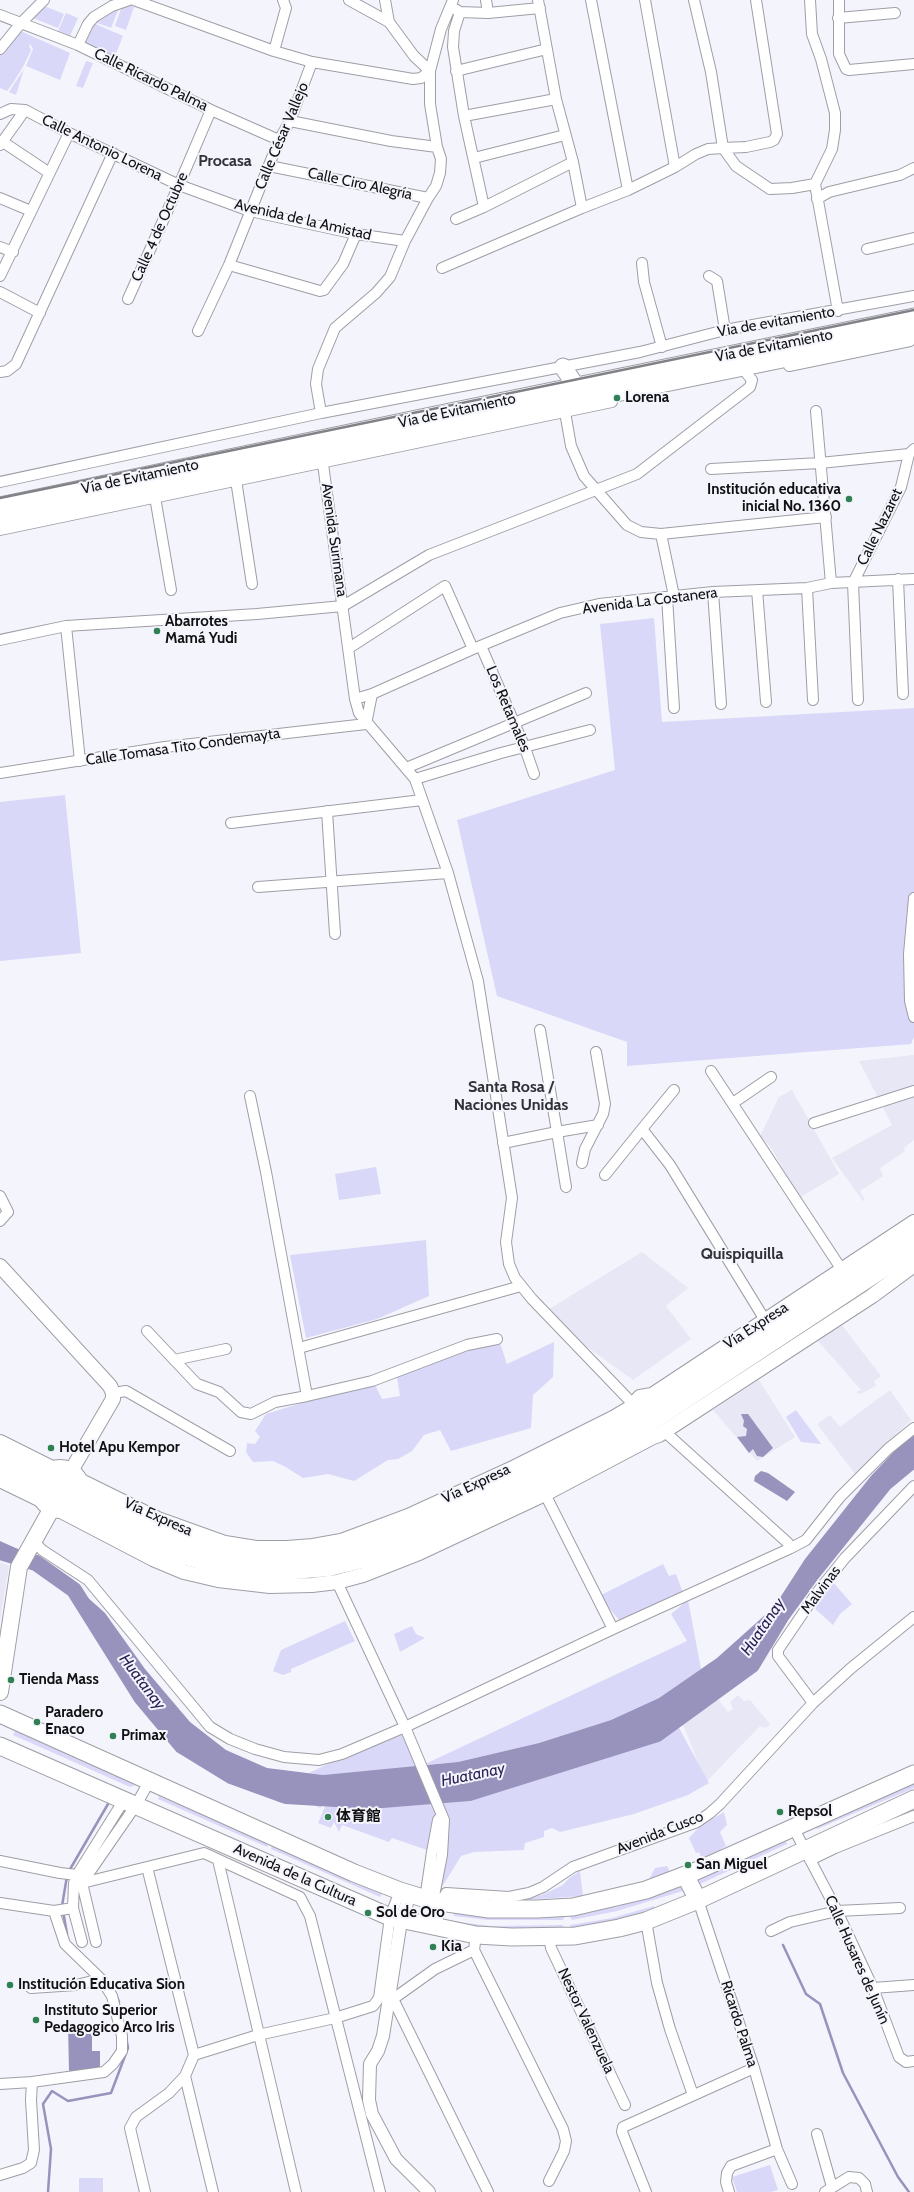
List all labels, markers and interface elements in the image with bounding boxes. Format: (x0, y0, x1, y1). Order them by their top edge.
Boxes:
street label: Calle Ricardo Palma (91, 45, 211, 115)
street label: Calle César Vallejo (251, 80, 313, 192)
street label: Calle Antonio Lorena (39, 111, 165, 185)
district label: Procasa (198, 151, 252, 171)
street label: Calle Ciro Alegría (306, 164, 414, 204)
street label: Calle 4 de Octubre (128, 170, 192, 284)
street label: Avenida de la Amistad (233, 195, 373, 245)
street label: Via de evitamiento (716, 303, 836, 341)
street label: Vía de Evitamiento (714, 326, 834, 366)
place label: Lorena (625, 389, 669, 407)
street label: Vía de Evitamiento (397, 390, 517, 432)
marker: Lorena (612, 393, 622, 403)
street label: Vía de Evitamiento (80, 456, 200, 498)
place label: Institución educativa inicial No. 1360 (707, 481, 841, 516)
street label: Avenida Surimana (317, 482, 351, 598)
street label: Calle Nazaret (854, 485, 906, 569)
marker: Institución educativa inicial No. 1360 (844, 494, 854, 504)
street label: Avenida La Costanera (581, 584, 719, 618)
place label: Abarrotes Mamá Yudi (165, 613, 237, 648)
marker: Abarrotes Mamá Yudi (152, 626, 162, 636)
street label: Los Retamales (482, 663, 534, 755)
street label: Calle Tomasa Tito Condemayta (85, 724, 281, 770)
district label: Santa Rosa / Naciones Unidas (454, 1077, 568, 1115)
district label: Quispiquilla (701, 1244, 783, 1264)
street label: Vía Expresa (720, 1299, 792, 1353)
place label: Hotel Apu Kempor (59, 1439, 180, 1457)
marker: Hotel Apu Kempor (46, 1443, 56, 1453)
street label: Vía Expresa (439, 1460, 513, 1508)
street label: Vía Expresa (121, 1494, 195, 1540)
street label: Malvinas (797, 1563, 845, 1617)
water label: Huatanay (737, 1595, 789, 1659)
water label: Huatanay (115, 1650, 169, 1714)
place label: Tienda Mass (19, 1671, 99, 1689)
marker: Tienda Mass (6, 1675, 16, 1685)
place label: Paradero Enaco (45, 1704, 103, 1739)
marker: Paradero Enaco (32, 1717, 42, 1727)
place label: Primax (121, 1727, 166, 1745)
marker: Primax (108, 1731, 118, 1741)
water label: Huatanay (439, 1759, 507, 1791)
place label: Repsol (788, 1803, 832, 1821)
street label: Avenida Cusco (614, 1807, 706, 1859)
marker: Repsol (775, 1807, 785, 1817)
place label: 体育館 (336, 1808, 381, 1826)
marker: 体育館 (323, 1812, 333, 1822)
street label: Avenida de la Cultura (231, 1840, 359, 1910)
place label: San Miguel (696, 1856, 767, 1874)
marker: San Miguel (683, 1860, 693, 1870)
street label: Calle Husares de Junín (821, 1893, 893, 2027)
place label: Sol de Oro (376, 1904, 445, 1922)
marker: Sol de Oro (363, 1908, 373, 1918)
place label: Kia (441, 1938, 462, 1956)
marker: Kia (428, 1942, 438, 1952)
street label: Nestor Valenzuela (554, 1965, 618, 2077)
place label: Institución Educativa Sion (18, 1976, 185, 1994)
street label: Ricardo Palma (717, 1978, 761, 2070)
marker: Institución Educativa Sion (5, 1980, 15, 1990)
place label: Instituto Superior Pedagogico Arco Iris (44, 2002, 175, 2037)
marker: Instituto Superior Pedagogico Arco Iris (31, 2015, 41, 2025)

